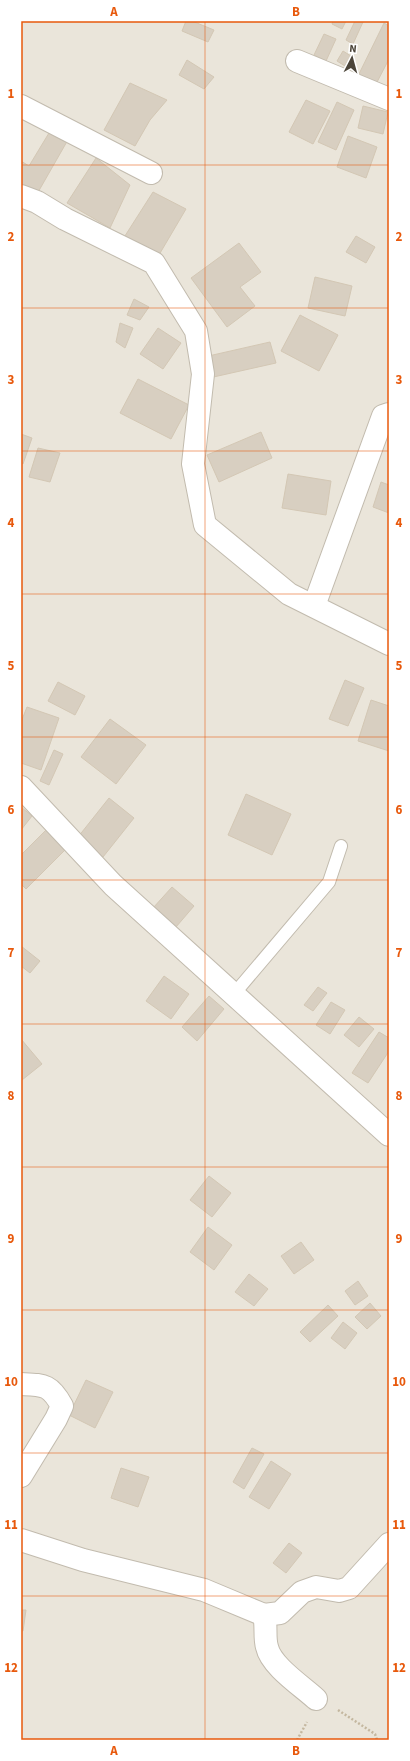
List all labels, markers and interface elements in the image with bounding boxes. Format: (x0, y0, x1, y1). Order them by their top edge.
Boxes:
text: A (109, 3, 118, 21)
text: B (292, 3, 300, 21)
north arrow (332, 38, 372, 78)
text: N (349, 41, 357, 56)
text: 1 (8, 85, 15, 103)
text: 1 (396, 85, 403, 103)
text: 2 (8, 228, 15, 246)
text: 2 (396, 228, 403, 246)
text: 3 (8, 371, 15, 389)
text: 3 (396, 371, 403, 389)
text: 4 (8, 514, 15, 532)
text: 4 (396, 514, 403, 532)
text: 5 (8, 657, 15, 675)
text: 5 (396, 657, 403, 675)
text: 6 (8, 801, 15, 819)
text: 6 (396, 801, 403, 819)
text: 7 (8, 944, 15, 962)
text: 7 (396, 944, 403, 962)
text: 8 (8, 1087, 15, 1105)
text: 8 (396, 1087, 403, 1105)
text: 9 (8, 1230, 15, 1248)
text: 9 (396, 1230, 403, 1248)
text: 10 (4, 1373, 18, 1391)
text: 10 (392, 1373, 406, 1391)
text: 11 (4, 1516, 18, 1534)
text: 11 (392, 1516, 406, 1534)
text: 12 (4, 1659, 18, 1677)
text: 12 (392, 1659, 406, 1677)
text: A (109, 1742, 118, 1760)
text: B (292, 1742, 300, 1760)

